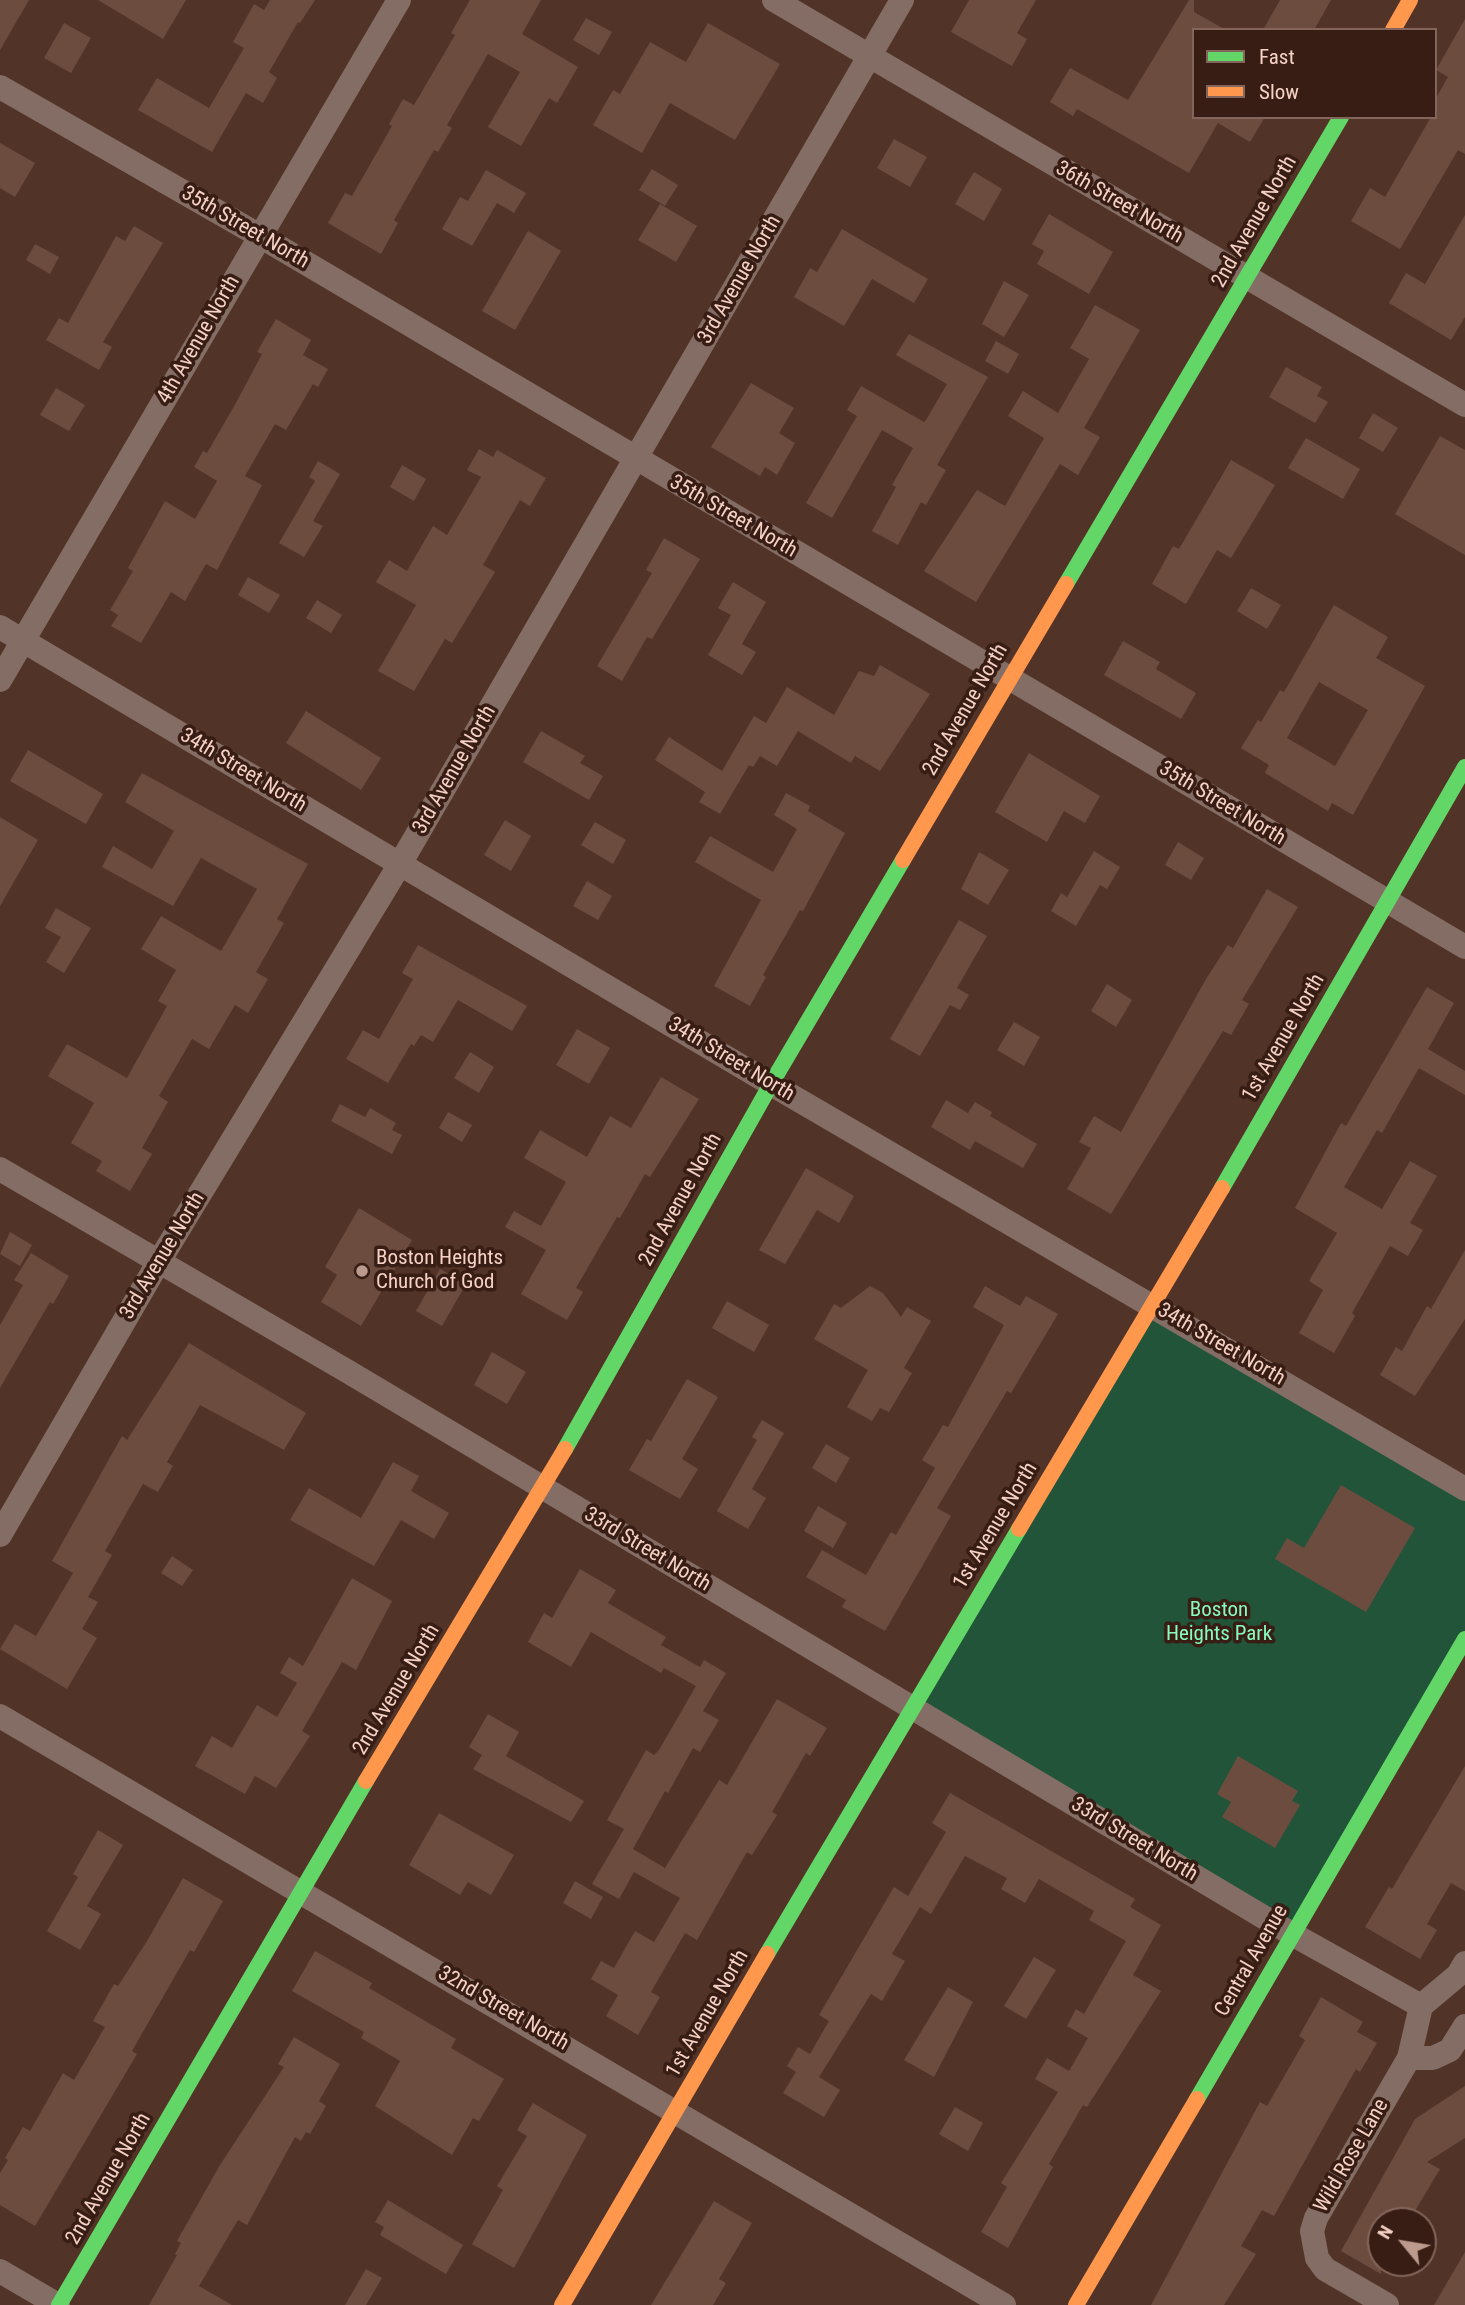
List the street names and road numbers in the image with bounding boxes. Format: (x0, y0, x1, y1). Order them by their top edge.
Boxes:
street label: 2nd Avenue North (1207, 152, 1303, 292)
street label: 36th Street North (1051, 156, 1187, 250)
street label: 35th Street North (177, 181, 313, 275)
street label: 3rd Avenue North (693, 211, 787, 349)
street label: 4th Avenue North (152, 272, 246, 408)
street label: 35th Street North (665, 470, 801, 564)
street label: 2nd Avenue North (918, 640, 1014, 780)
street label: 3rd Avenue North (408, 701, 502, 839)
street label: 34th Street North (175, 723, 311, 819)
street label: 35th Street North (1154, 756, 1290, 852)
street label: 1st Avenue North (1237, 970, 1331, 1106)
street label: 34th Street North (663, 1012, 799, 1108)
street label: 2nd Avenue North (634, 1129, 728, 1271)
street label: 3rd Avenue North (115, 1188, 211, 1324)
street label: 34th Street North (1153, 1298, 1289, 1392)
street label: 1st Avenue North (948, 1458, 1044, 1594)
street label: 33rd Street North (579, 1502, 715, 1598)
street label: 2nd Avenue North (348, 1620, 446, 1760)
street label: 33rd Street North (1066, 1792, 1202, 1888)
street label: Central Avenue (1210, 1901, 1294, 2021)
street label: 1st Avenue North (661, 1946, 755, 2082)
street label: 32nd Street North (433, 1961, 573, 2057)
street label: Wild Rose Lane (1309, 2095, 1395, 2217)
street label: 2nd Avenue North (61, 2109, 157, 2249)

